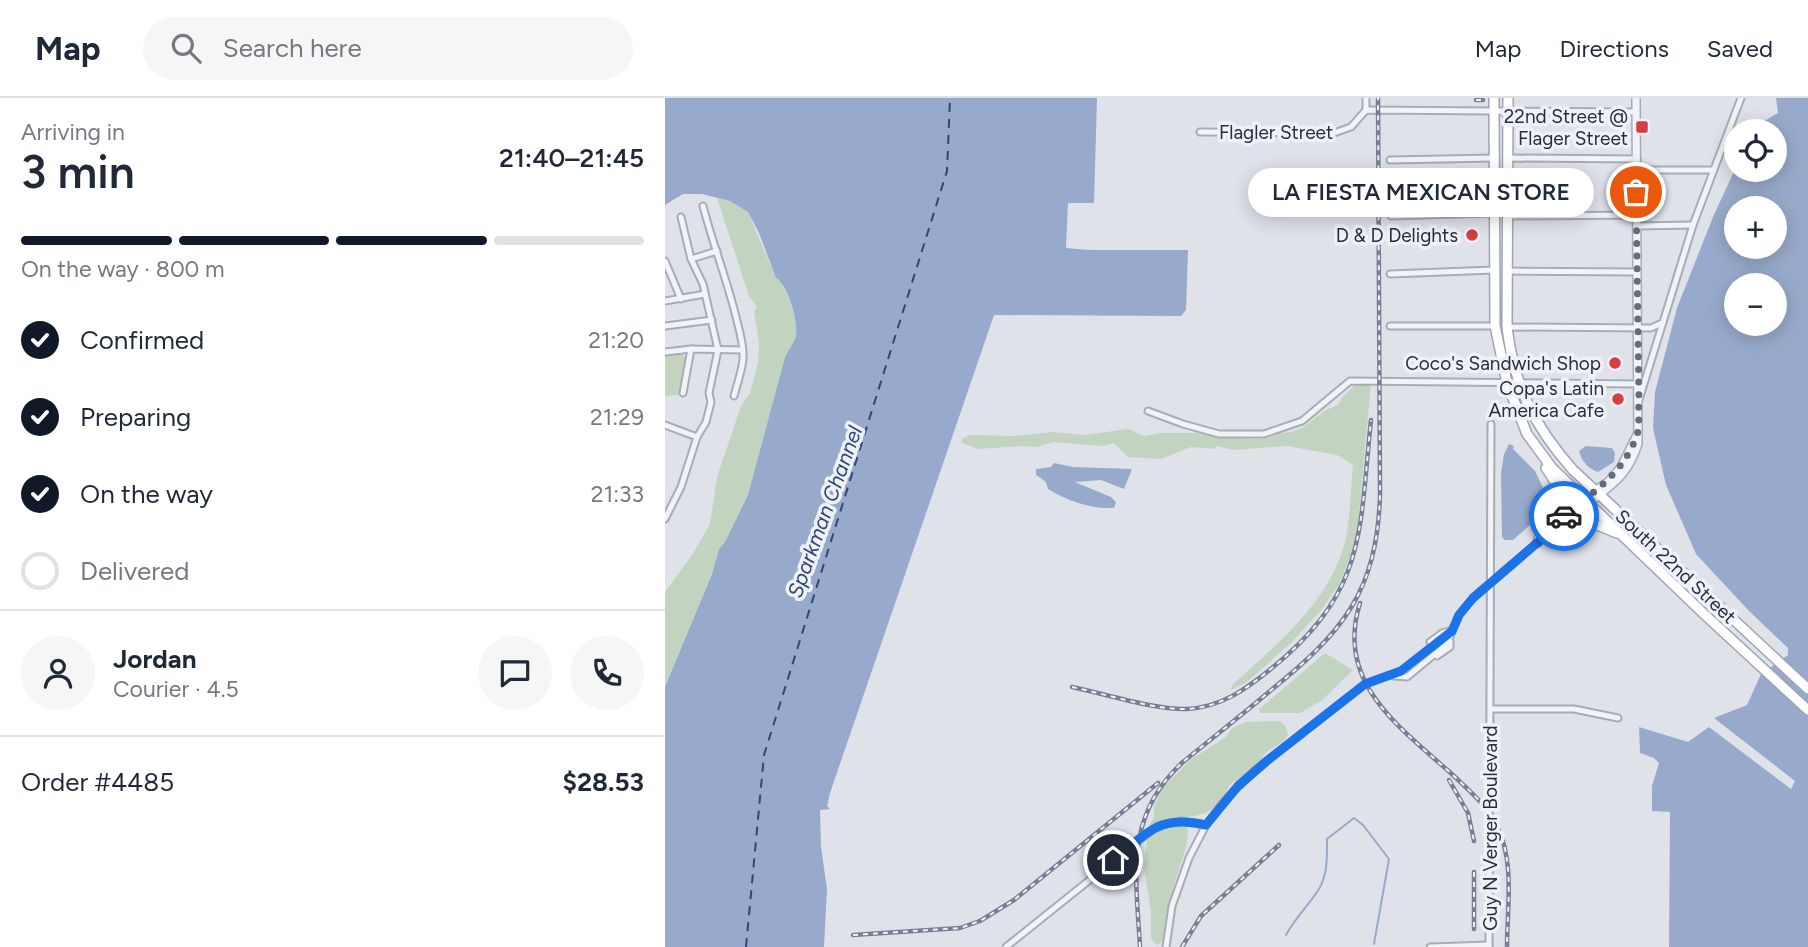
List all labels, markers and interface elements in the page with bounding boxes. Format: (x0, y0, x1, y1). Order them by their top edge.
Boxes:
search box (143, 17, 633, 80)
text: Map (35, 29, 101, 68)
icon: search (167, 29, 205, 67)
text: Search here (223, 32, 362, 64)
text: Map (1475, 34, 1521, 63)
text: Directions (1559, 34, 1669, 63)
text: Saved (1707, 34, 1773, 63)
place label: 22nd Street @ Flager Street (1504, 105, 1628, 150)
text: Arriving in (21, 118, 125, 146)
marker: 22nd Street @ Flager Street (1634, 119, 1650, 135)
map controls (1724, 119, 1787, 336)
button: locate (1724, 119, 1787, 182)
street label: Flagler Street (1219, 121, 1333, 144)
text: 21:40–21:45 (499, 142, 644, 174)
text: 3 min (21, 144, 135, 200)
pin (1606, 162, 1666, 222)
callout: LA FIESTA MEXICAN STORE (1247, 168, 1594, 217)
icon: bag (1617, 173, 1655, 211)
text: LA FIESTA MEXICAN STORE (1272, 178, 1570, 206)
button: + (1724, 196, 1787, 259)
place label: D & D Delights (1336, 224, 1458, 247)
marker: D & D Delights (1464, 227, 1480, 243)
text: On the way · 800 m (21, 255, 225, 283)
button: − (1724, 273, 1787, 336)
icon: check (21, 321, 59, 359)
text: Confirmed (80, 324, 204, 356)
text: 21:20 (588, 326, 644, 354)
place label: Coco's Sandwich Shop (1405, 352, 1601, 375)
marker: Coco's Sandwich Shop (1607, 355, 1623, 371)
place label: Copa's Latin America Cafe (1488, 377, 1604, 422)
marker: Copa's Latin America Cafe (1610, 391, 1626, 407)
icon: check (21, 398, 59, 436)
text: Preparing (80, 401, 191, 433)
text: 21:29 (590, 403, 644, 431)
water label: Sparkman Channel (782, 422, 867, 601)
icon: check (21, 475, 59, 513)
text: On the way (80, 478, 213, 510)
text: 21:33 (591, 480, 644, 508)
courier (1529, 481, 1599, 551)
icon: car (1545, 497, 1583, 535)
street label: South 22nd Street (1611, 505, 1741, 628)
text: Delivered (80, 555, 189, 587)
button: person (21, 636, 95, 710)
button: chat (478, 636, 552, 710)
button: phone (570, 636, 644, 710)
text: Jordan (113, 643, 196, 675)
text: Courier · 4.5 (113, 675, 239, 703)
street label: Guy N Verger Boulevard (1479, 725, 1502, 931)
text: Order #4485 (21, 766, 174, 798)
text: $28.53 (563, 766, 644, 798)
pin (1083, 830, 1143, 890)
icon: home (1094, 841, 1132, 879)

